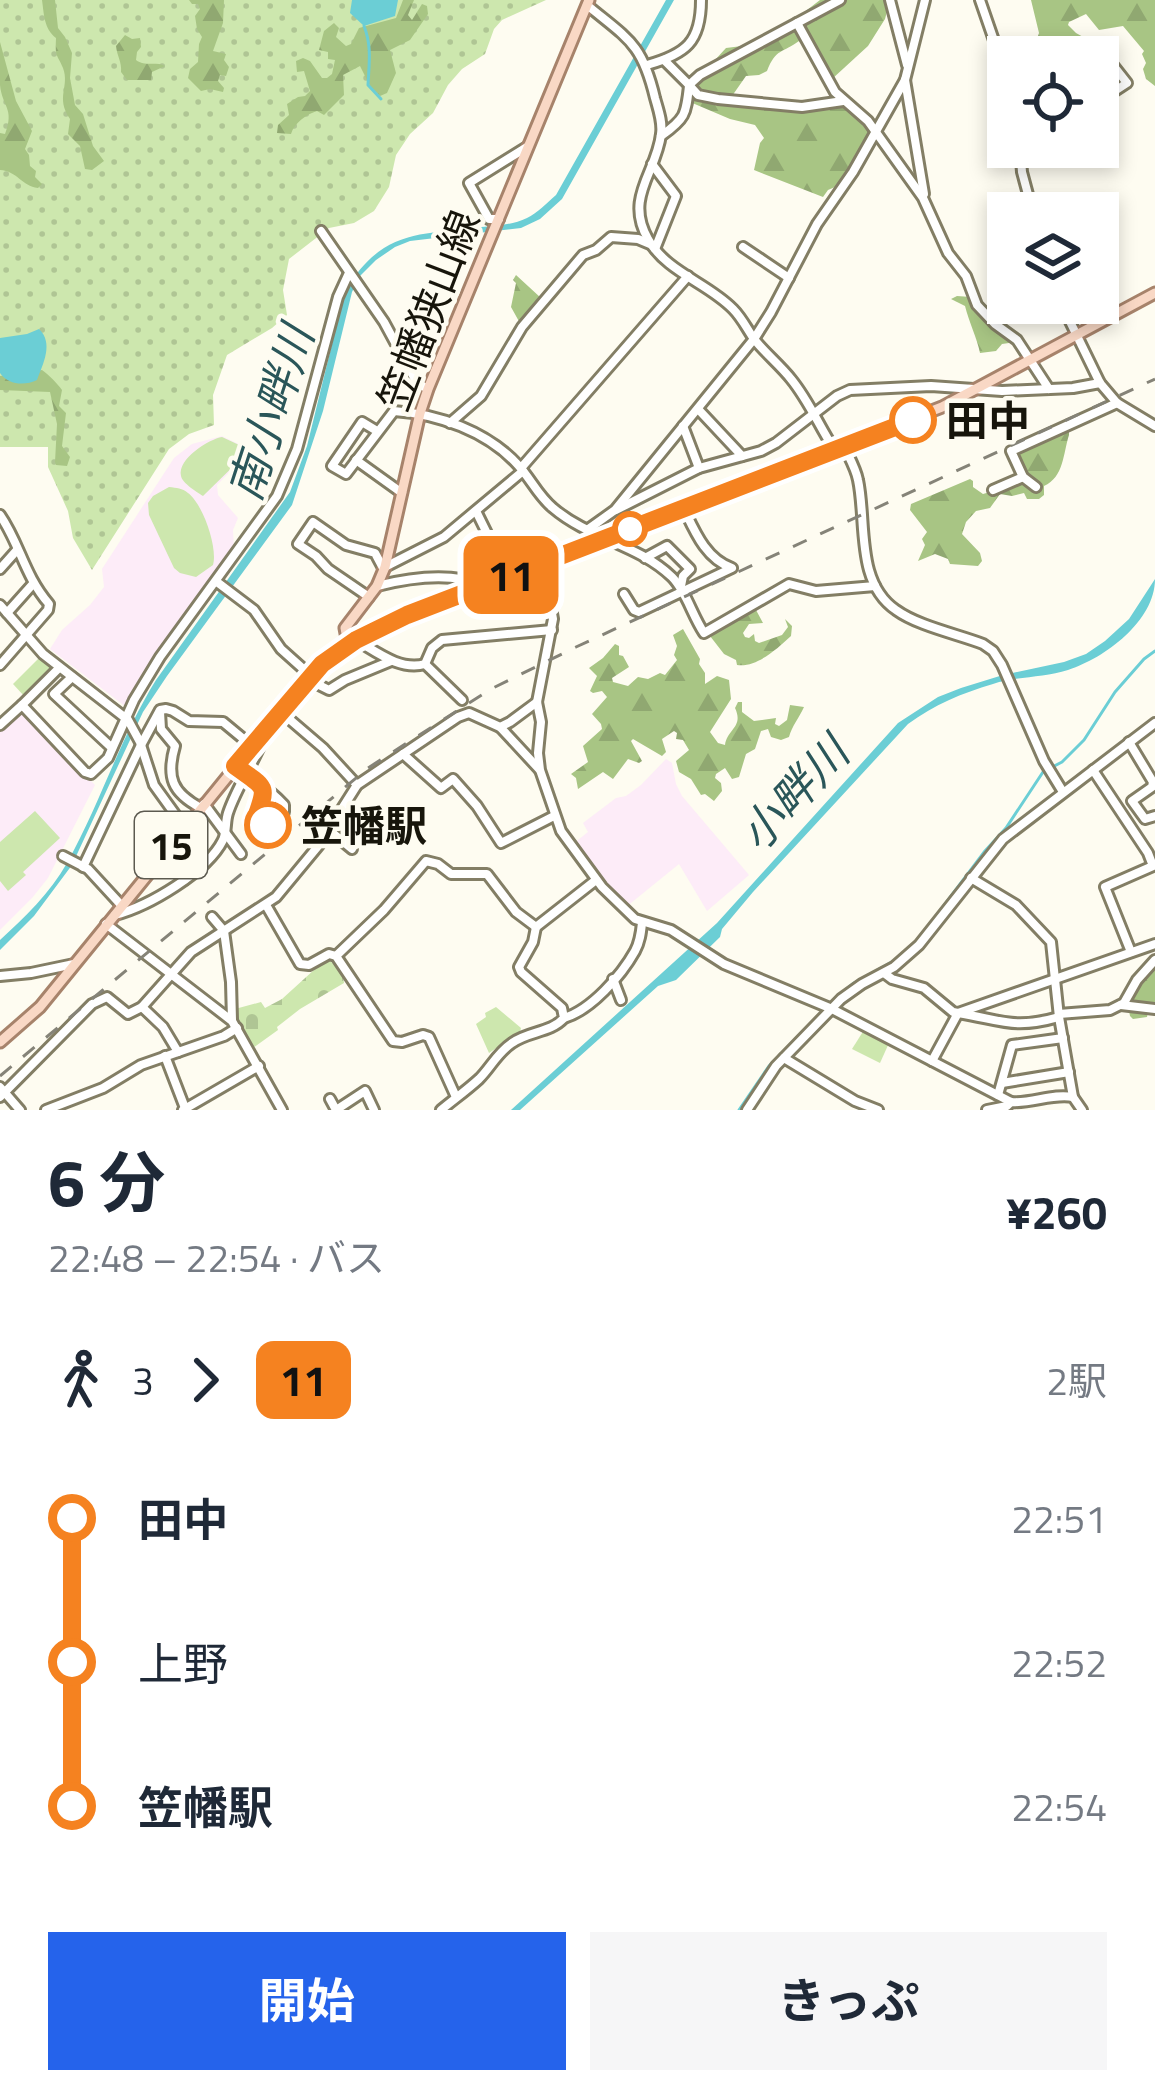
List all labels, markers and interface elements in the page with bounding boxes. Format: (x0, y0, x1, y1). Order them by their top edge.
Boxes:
map controls (987, 36, 1119, 324)
button: locate (987, 36, 1119, 168)
button: layers (987, 192, 1119, 324)
street label: 笠幡狭山線 (360, 200, 496, 420)
water label: 南小畔川 (210, 313, 331, 509)
place label: 田中 (946, 388, 1030, 452)
marker: 田中 (891, 398, 935, 442)
unlabelled marker (614, 513, 646, 545)
line badge: 11 (457, 536, 565, 614)
text: 11 (487, 543, 535, 607)
water label: 小畔川 (722, 718, 867, 866)
place label: 笠幡駅 (301, 793, 427, 857)
marker: 笠幡駅 (246, 803, 290, 847)
road number: 15 (135, 812, 207, 878)
text: 6 分 (48, 1131, 165, 1232)
text: ¥260 (1006, 1178, 1107, 1246)
text: 22:48 – 22:54 · バス (48, 1228, 385, 1287)
icon: walk (48, 1347, 114, 1413)
icon: forward (172, 1347, 238, 1413)
text: 11 (280, 1348, 327, 1412)
text: 3 (132, 1351, 154, 1410)
text: 2駅 (1046, 1351, 1107, 1410)
text: 田中 (138, 1485, 228, 1553)
text: 22:51 (1011, 1489, 1107, 1548)
text: 上野 (138, 1629, 228, 1697)
text: 22:52 (1011, 1633, 1107, 1692)
text: 笠幡駅 (138, 1773, 273, 1841)
text: 22:54 (1011, 1777, 1107, 1836)
button: 開始 (48, 1932, 566, 2070)
button: きっぷ (590, 1932, 1107, 2070)

